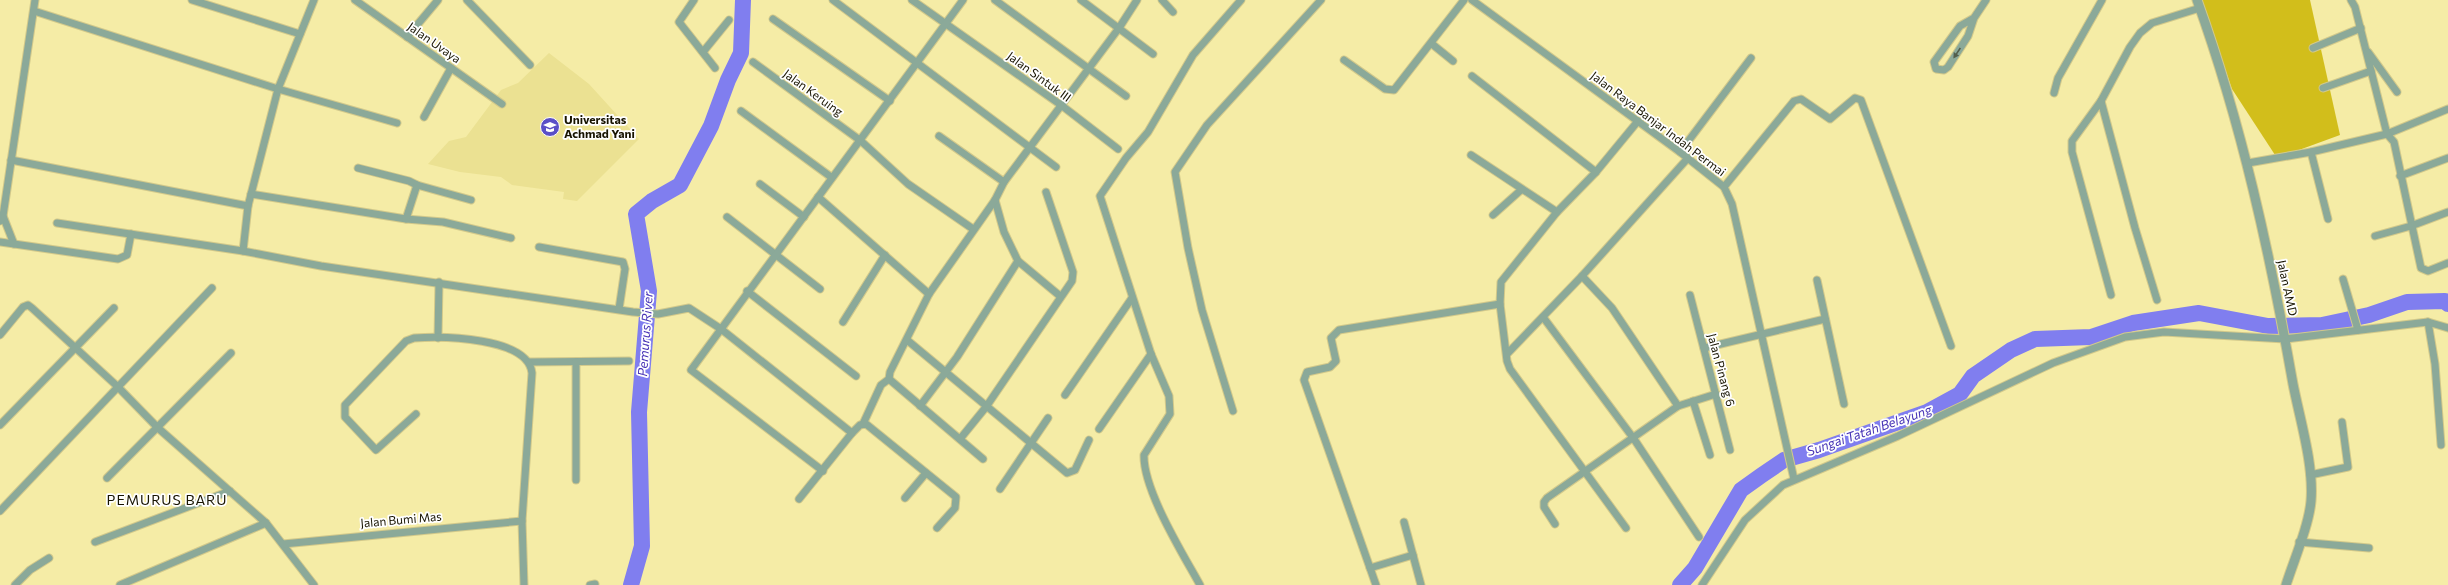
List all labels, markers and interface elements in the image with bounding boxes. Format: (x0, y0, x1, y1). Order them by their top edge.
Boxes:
street label: Jalan Uvaya (405, 19, 464, 66)
street label: Jalan Sintuk III (1004, 48, 1074, 105)
one-way arrow (1953, 48, 1961, 58)
street label: Jalan Keruing (780, 66, 846, 120)
street label: Jalan Raya Banjar Indah Permai (1588, 68, 1729, 179)
place label: Universitas Achmad Yani (564, 112, 635, 140)
school or university icon: Universitas Achmad Yani (539, 116, 561, 138)
street label: Jalan AMD (2274, 259, 2301, 317)
water label: Pemurus River (634, 290, 656, 377)
street label: Jalan Pinang 6 (1705, 332, 1738, 408)
water label: Sungai Tatah Belayung (1804, 401, 1935, 459)
district label: PEMURUS BARU (107, 491, 227, 508)
street label: Jalan Bumi Mas (360, 508, 442, 531)

